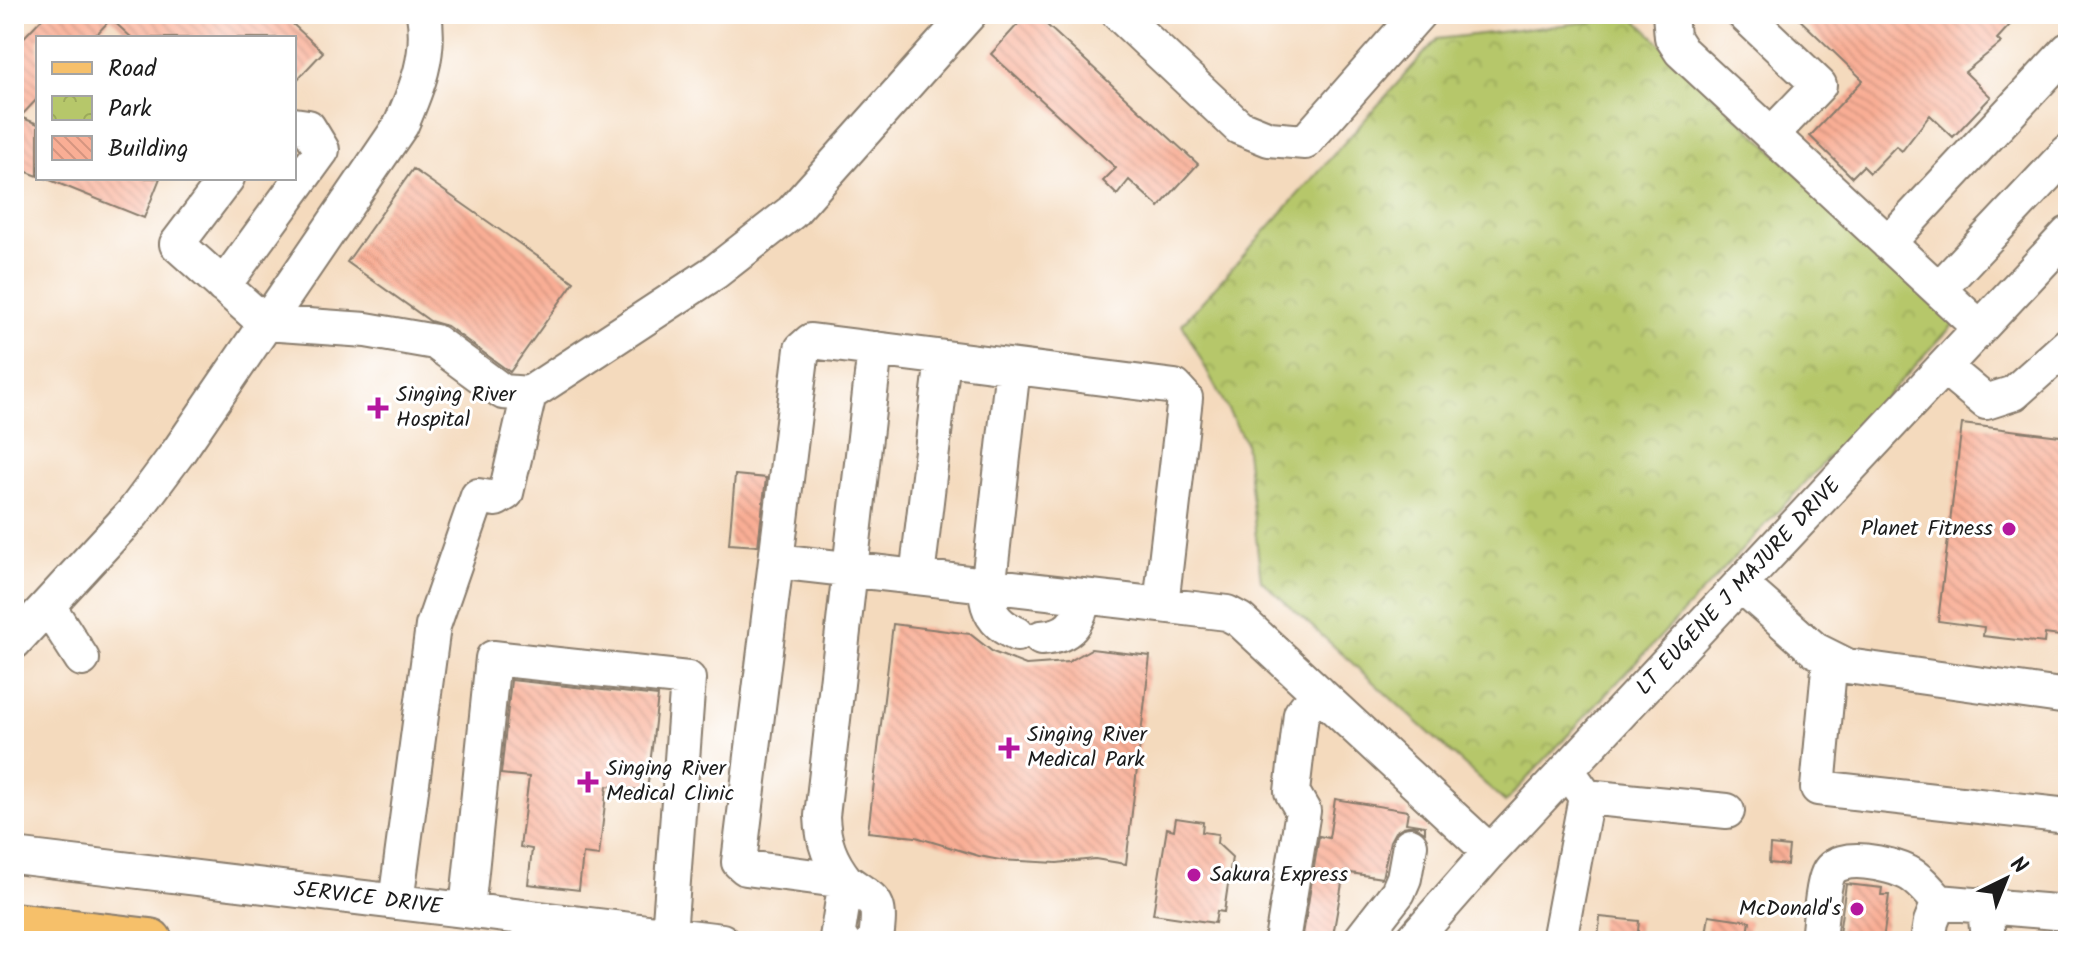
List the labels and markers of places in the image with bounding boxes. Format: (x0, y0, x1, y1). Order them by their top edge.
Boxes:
place label: Singing River Hospital (396, 378, 518, 438)
marker: Singing River Hospital (367, 397, 389, 419)
place label: Planet Fitness (1861, 512, 1994, 547)
marker: Planet Fitness (2000, 520, 2018, 538)
place label: Singing River Medical Park (1027, 718, 1149, 778)
marker: Singing River Medical Park (998, 737, 1020, 759)
place label: Singing River Medical Clinic (606, 752, 735, 812)
marker: Singing River Medical Clinic (577, 771, 599, 793)
place label: Sakura Express (1210, 858, 1349, 893)
marker: Sakura Express (1185, 866, 1203, 884)
place label: McDonald's (1739, 892, 1842, 927)
marker: McDonald's (1848, 900, 1866, 918)

